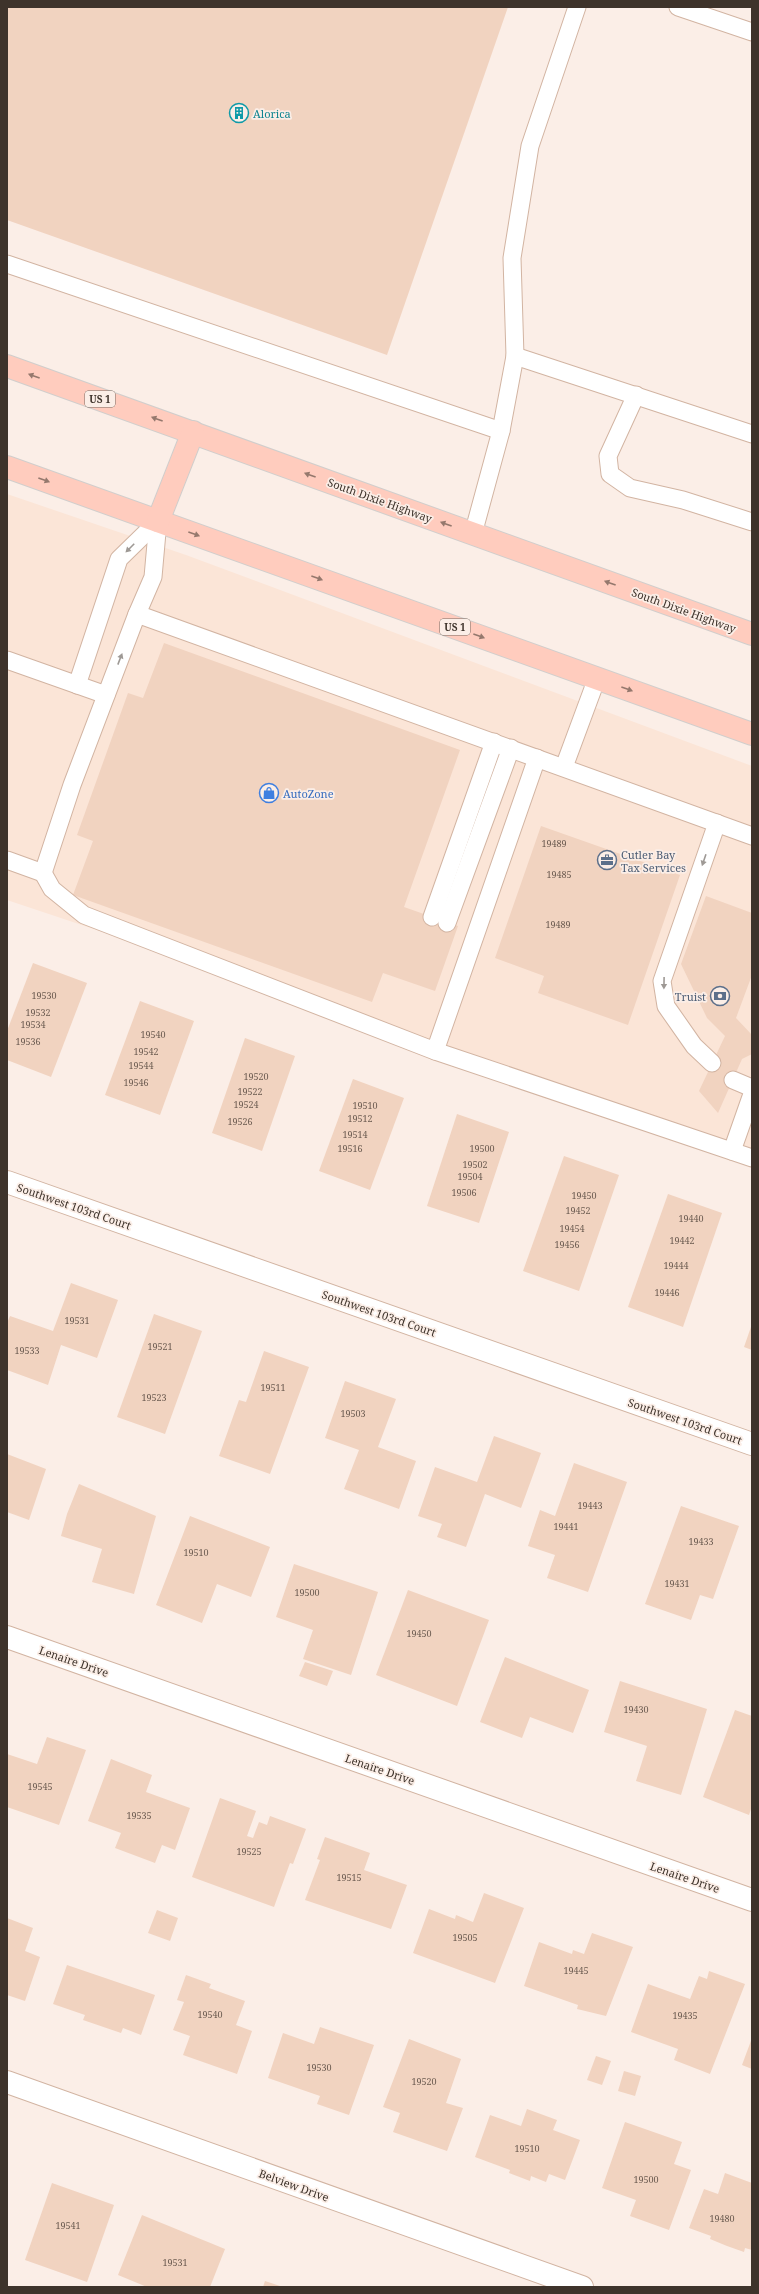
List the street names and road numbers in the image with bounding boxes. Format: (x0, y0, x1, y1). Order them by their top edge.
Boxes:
road number: US 1 (85, 391, 115, 407)
street label: South Dixie Highway (326, 474, 435, 526)
street label: South Dixie Highway (630, 584, 739, 636)
road number: US 1 (440, 619, 470, 635)
street label: Southwest 103rd Court (15, 1179, 133, 1233)
street label: Southwest 103rd Court (320, 1286, 438, 1340)
street label: Southwest 103rd Court (626, 1394, 744, 1448)
street label: Lenaire Drive (37, 1642, 111, 1680)
street label: Lenaire Drive (343, 1750, 417, 1788)
street label: Lenaire Drive (648, 1858, 722, 1896)
street label: Belview Drive (257, 2165, 331, 2205)

